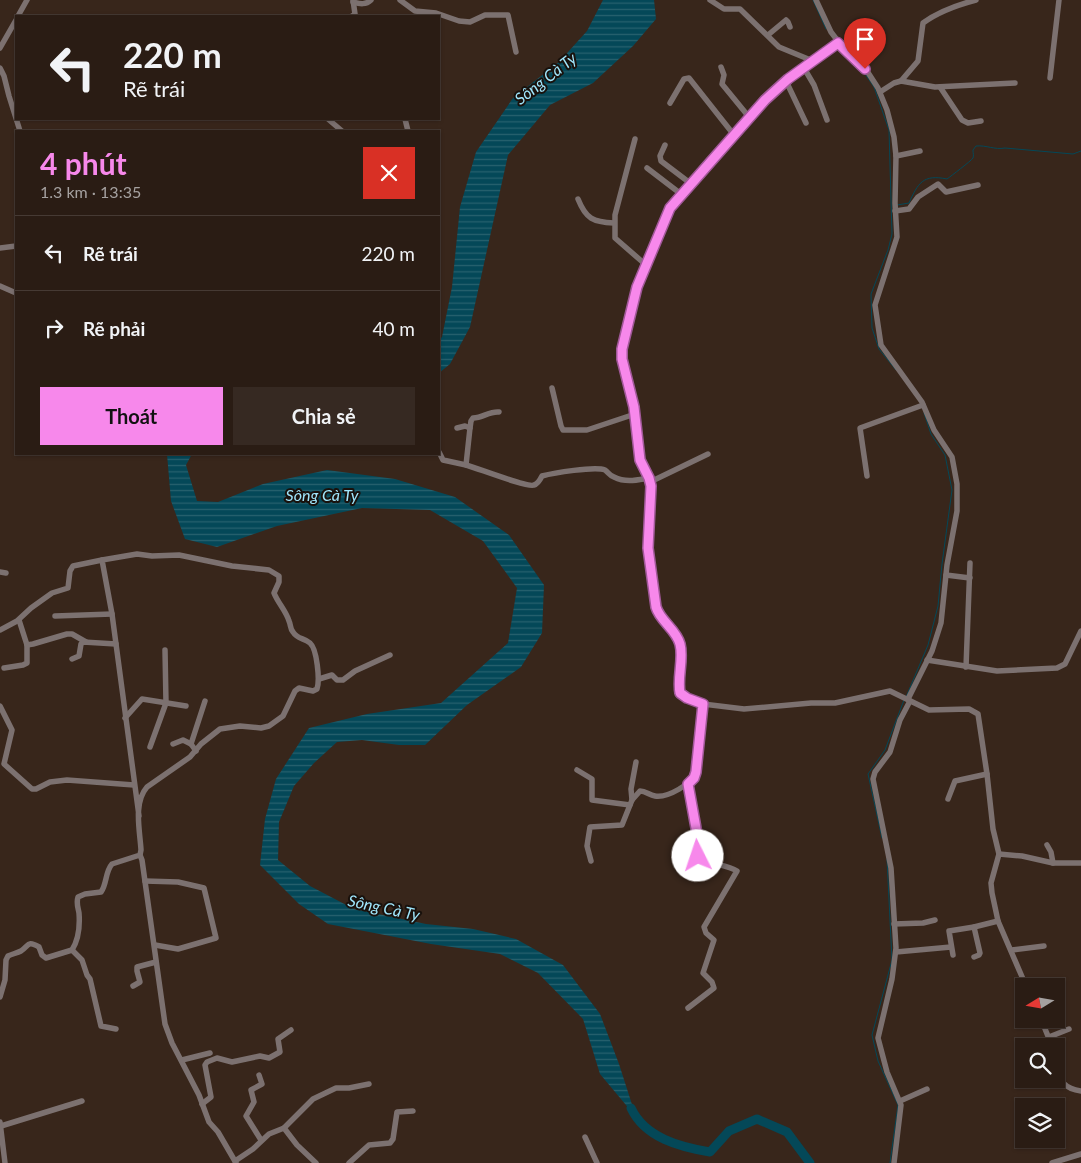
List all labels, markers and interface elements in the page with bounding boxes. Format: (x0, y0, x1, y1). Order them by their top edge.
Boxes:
pin (844, 18, 886, 69)
icon: arrive (851, 25, 879, 53)
text: 220 m (123, 33, 222, 75)
icon: left (40, 35, 105, 100)
water label: Sông Cà Ty (510, 48, 580, 108)
text: Rẽ trái (123, 75, 185, 102)
text: 4 phút (40, 145, 127, 181)
button: close (363, 147, 415, 199)
text: 1.3 km · 13:35 (40, 182, 141, 201)
icon: left (40, 239, 68, 267)
text: Rẽ trái (83, 242, 138, 265)
text: 220 m (361, 242, 415, 265)
icon: right (40, 314, 68, 342)
text: Rẽ phải (83, 317, 145, 340)
text: 40 m (372, 317, 415, 340)
button: Thoát (40, 387, 223, 445)
button: Chia sẻ (233, 387, 415, 445)
water label: Sông Cà Ty (286, 485, 359, 504)
position arrow (671, 829, 723, 881)
water label: Sông Cà Ty (346, 890, 422, 924)
north arrow (1015, 978, 1065, 1028)
map controls (1015, 978, 1065, 1148)
button: search (1015, 1038, 1065, 1088)
button: layers (1015, 1098, 1065, 1148)

